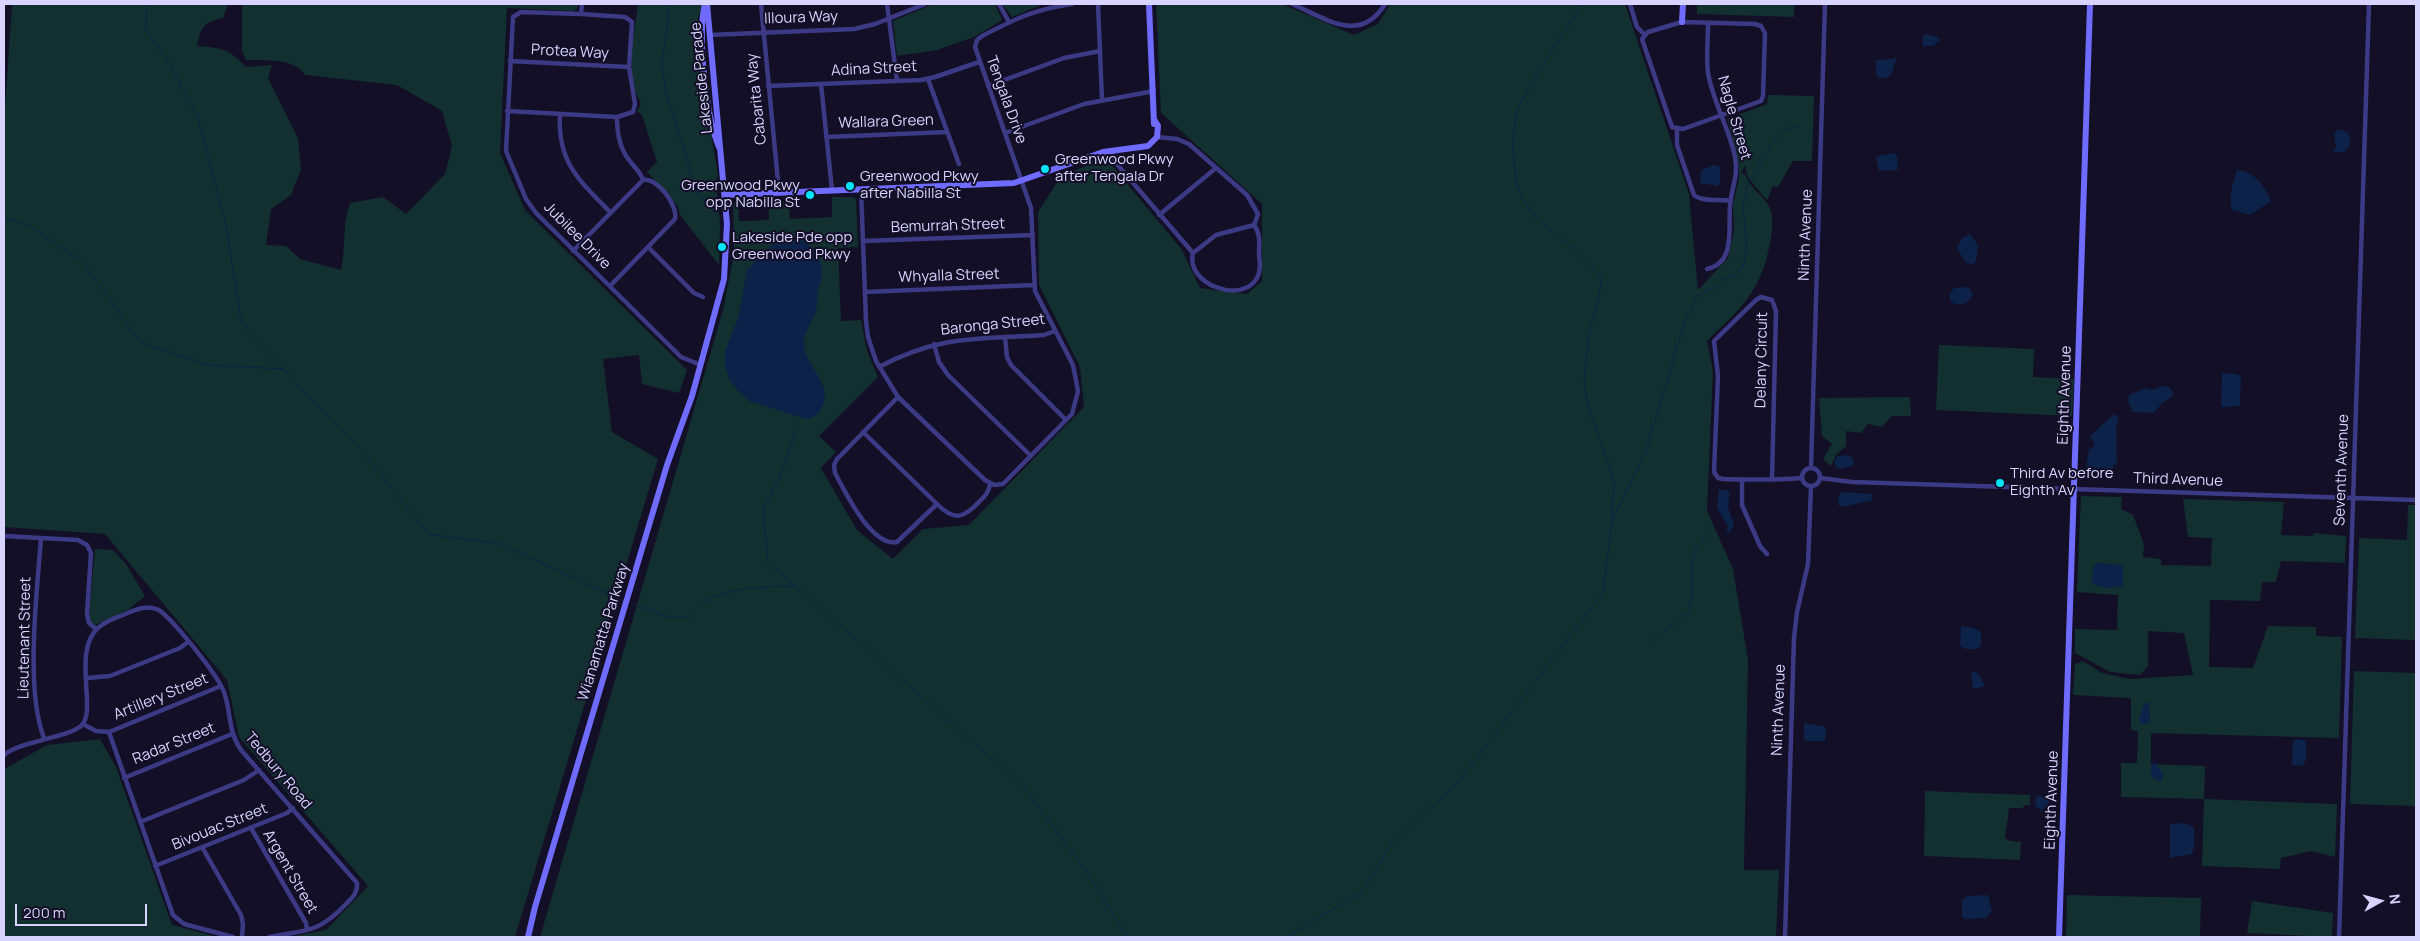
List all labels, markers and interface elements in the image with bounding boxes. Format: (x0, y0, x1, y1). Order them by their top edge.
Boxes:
street label: Illoura Way (764, 8, 838, 28)
street label: Lakeside Parade (687, 21, 717, 135)
street label: Protea Way (531, 41, 609, 63)
street label: Cabarita Way (743, 52, 771, 146)
street label: Tengala Drive (982, 54, 1030, 146)
street label: Adina Street (830, 58, 918, 80)
street label: Nagle Street (1713, 74, 1755, 162)
street label: Wallara Green (838, 111, 934, 133)
place label: Greenwood Pkwy after Tengala Dr (1055, 151, 1174, 186)
marker: Greenwood Pkwy after Tengala Dr (1039, 163, 1051, 175)
place label: Greenwood Pkwy after Nabilla St (860, 168, 979, 203)
place label: Greenwood Pkwy opp Nabilla St (681, 177, 800, 212)
marker: Greenwood Pkwy after Nabilla St (844, 180, 856, 192)
marker: Greenwood Pkwy opp Nabilla St (804, 189, 816, 201)
street label: Ninth Avenue (1795, 189, 1817, 281)
street label: Jubilee Drive (540, 199, 614, 273)
street label: Bemurrah Street (891, 215, 1005, 237)
place label: Lakeside Pde opp Greenwood Pkwy (732, 229, 852, 264)
marker: Lakeside Pde opp Greenwood Pkwy (716, 241, 728, 253)
street label: Whyalla Street (898, 265, 1000, 287)
street label: Baronga Street (940, 311, 1046, 339)
street label: Delany Circuit (1752, 312, 1772, 408)
street label: Eighth Avenue (2054, 345, 2076, 445)
street label: Seventh Avenue (2331, 414, 2353, 526)
place label: Third Av before Eighth Av (2010, 465, 2114, 500)
street label: Third Avenue (2133, 469, 2223, 491)
marker: Third Av before Eighth Av (1994, 477, 2006, 489)
street label: Wianamatta Parkway (574, 561, 634, 703)
street label: Lieutenant Street (15, 577, 35, 699)
street label: Ninth Avenue (1768, 664, 1790, 756)
street label: Artillery Street (111, 670, 211, 724)
street label: Radar Street (130, 719, 218, 769)
street label: Tedbury Road (241, 729, 315, 813)
street label: Eighth Avenue (2041, 750, 2063, 850)
street label: Bivouac Street (170, 800, 270, 854)
street label: Argent Street (259, 827, 321, 917)
north arrow (2355, 876, 2405, 926)
text: N (2385, 893, 2405, 905)
scale bar (18, 894, 150, 926)
text: 200 m (23, 902, 66, 923)

